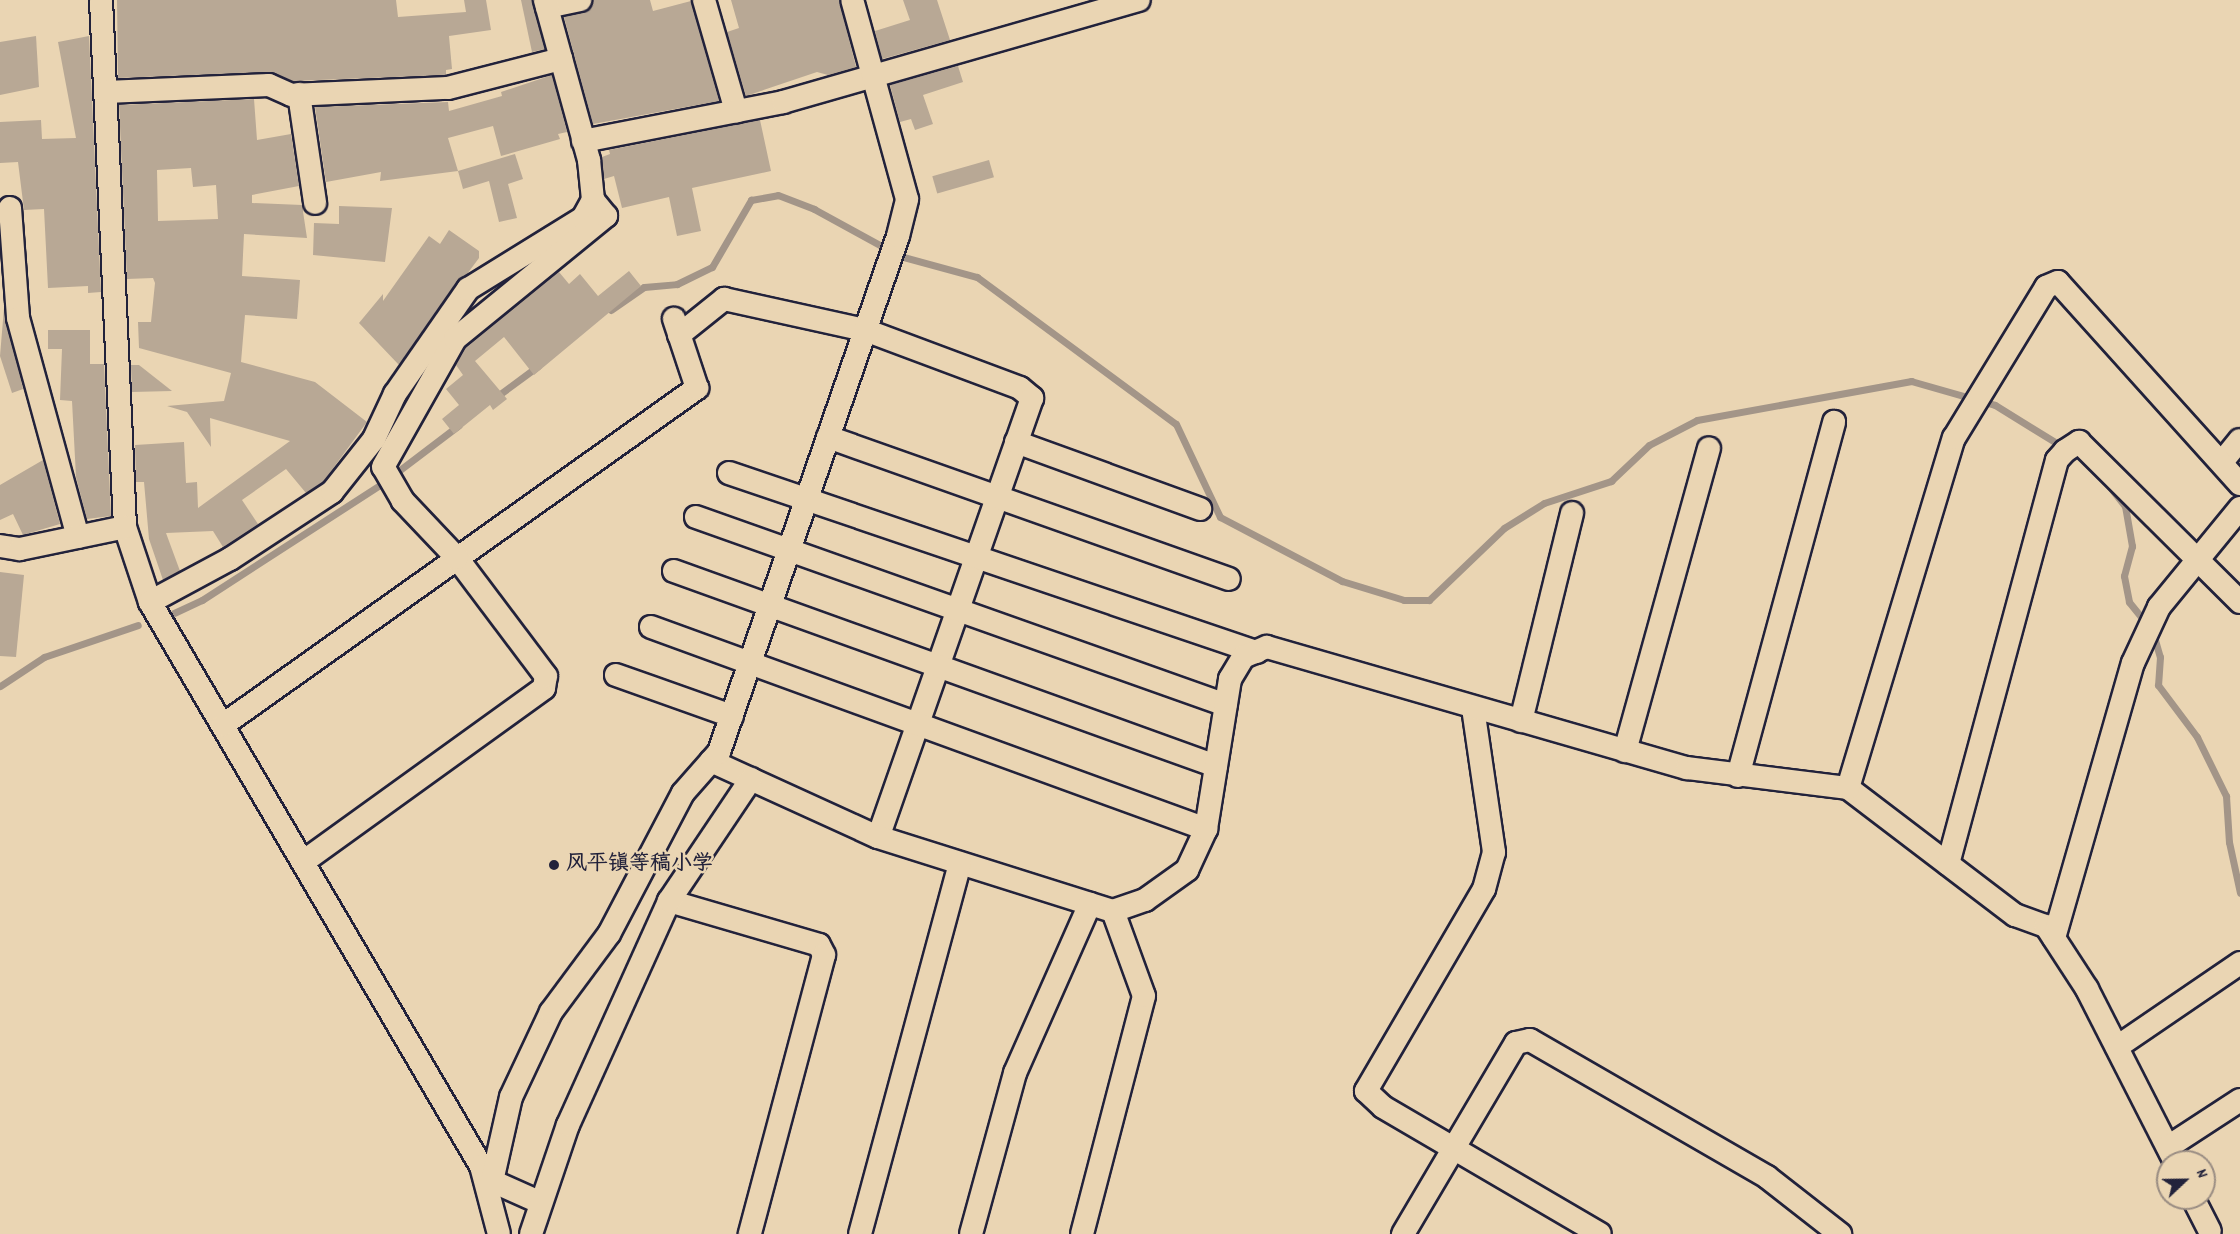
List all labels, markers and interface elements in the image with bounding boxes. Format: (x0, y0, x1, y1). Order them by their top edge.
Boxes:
place label: 风平镇等稿小学 (566, 852, 713, 878)
marker: 风平镇等稿小学 (547, 858, 561, 872)
north arrow (2156, 1150, 2216, 1210)
text: N (2189, 1166, 2213, 1182)

